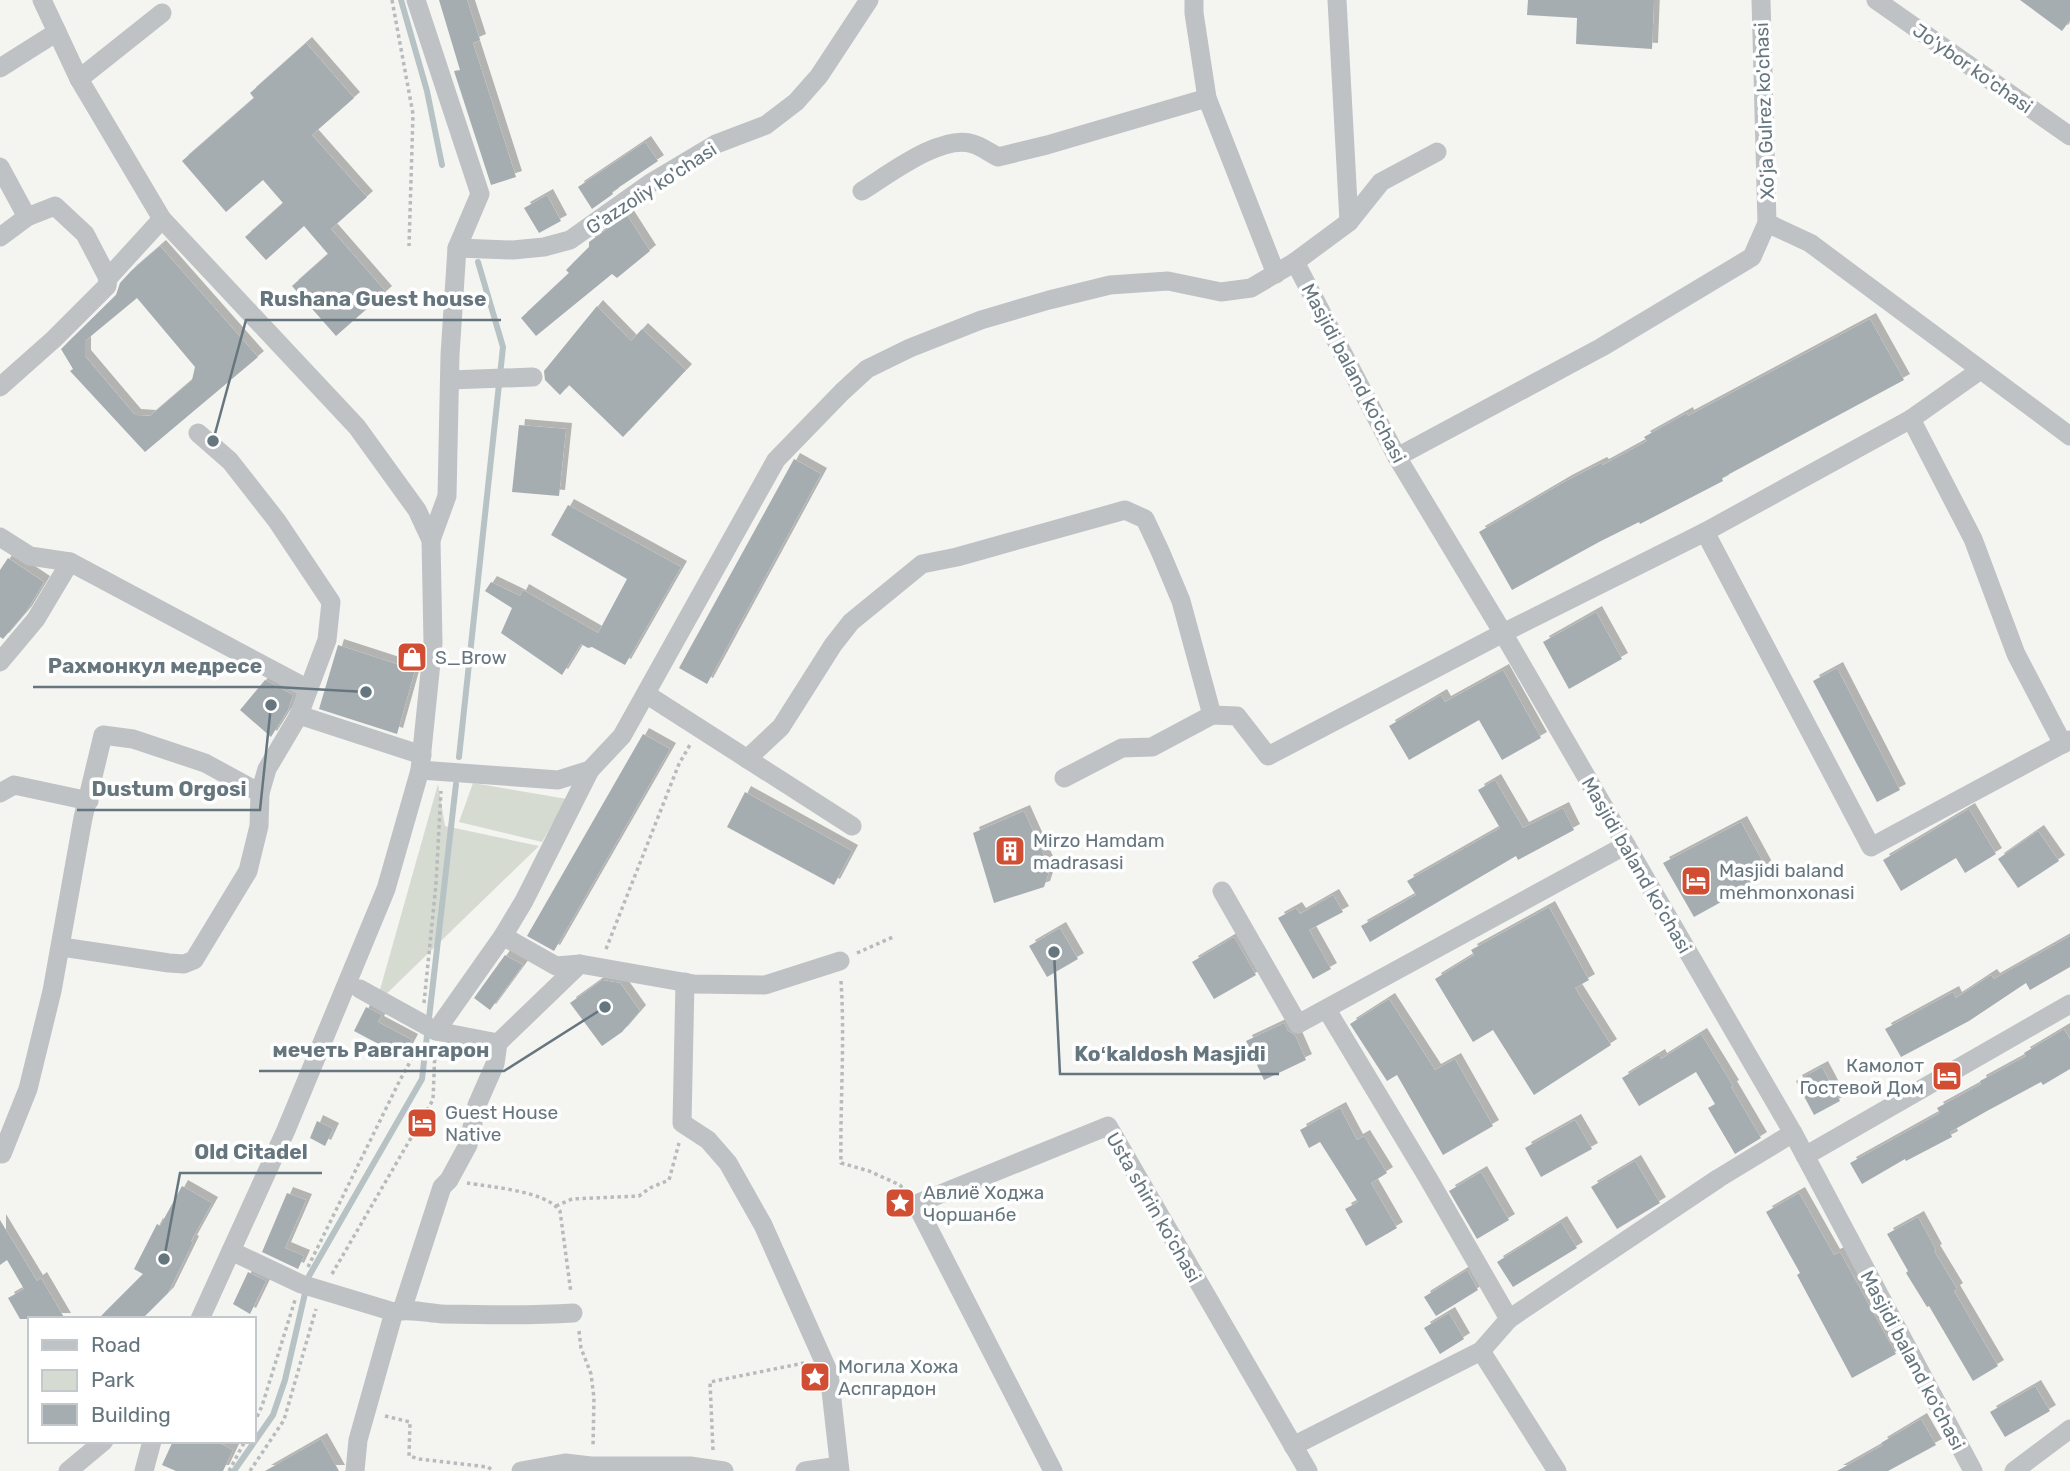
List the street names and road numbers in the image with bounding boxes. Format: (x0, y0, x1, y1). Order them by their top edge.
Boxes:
street label: Jo'ybor ko'chasi (1908, 19, 2037, 118)
street label: Xo'ja Gulrez ko'chasi (1750, 22, 1779, 200)
street label: G'azzoliy ko'chasi (582, 138, 721, 239)
street label: Masjidi baland ko'chasi (1297, 280, 1411, 467)
street label: Masjidi baland ko'chasi (1577, 773, 1696, 957)
street label: Usta shirin ko'chasi (1101, 1128, 1206, 1286)
street label: Masjidi baland ko'chasi (1856, 1267, 1970, 1454)

